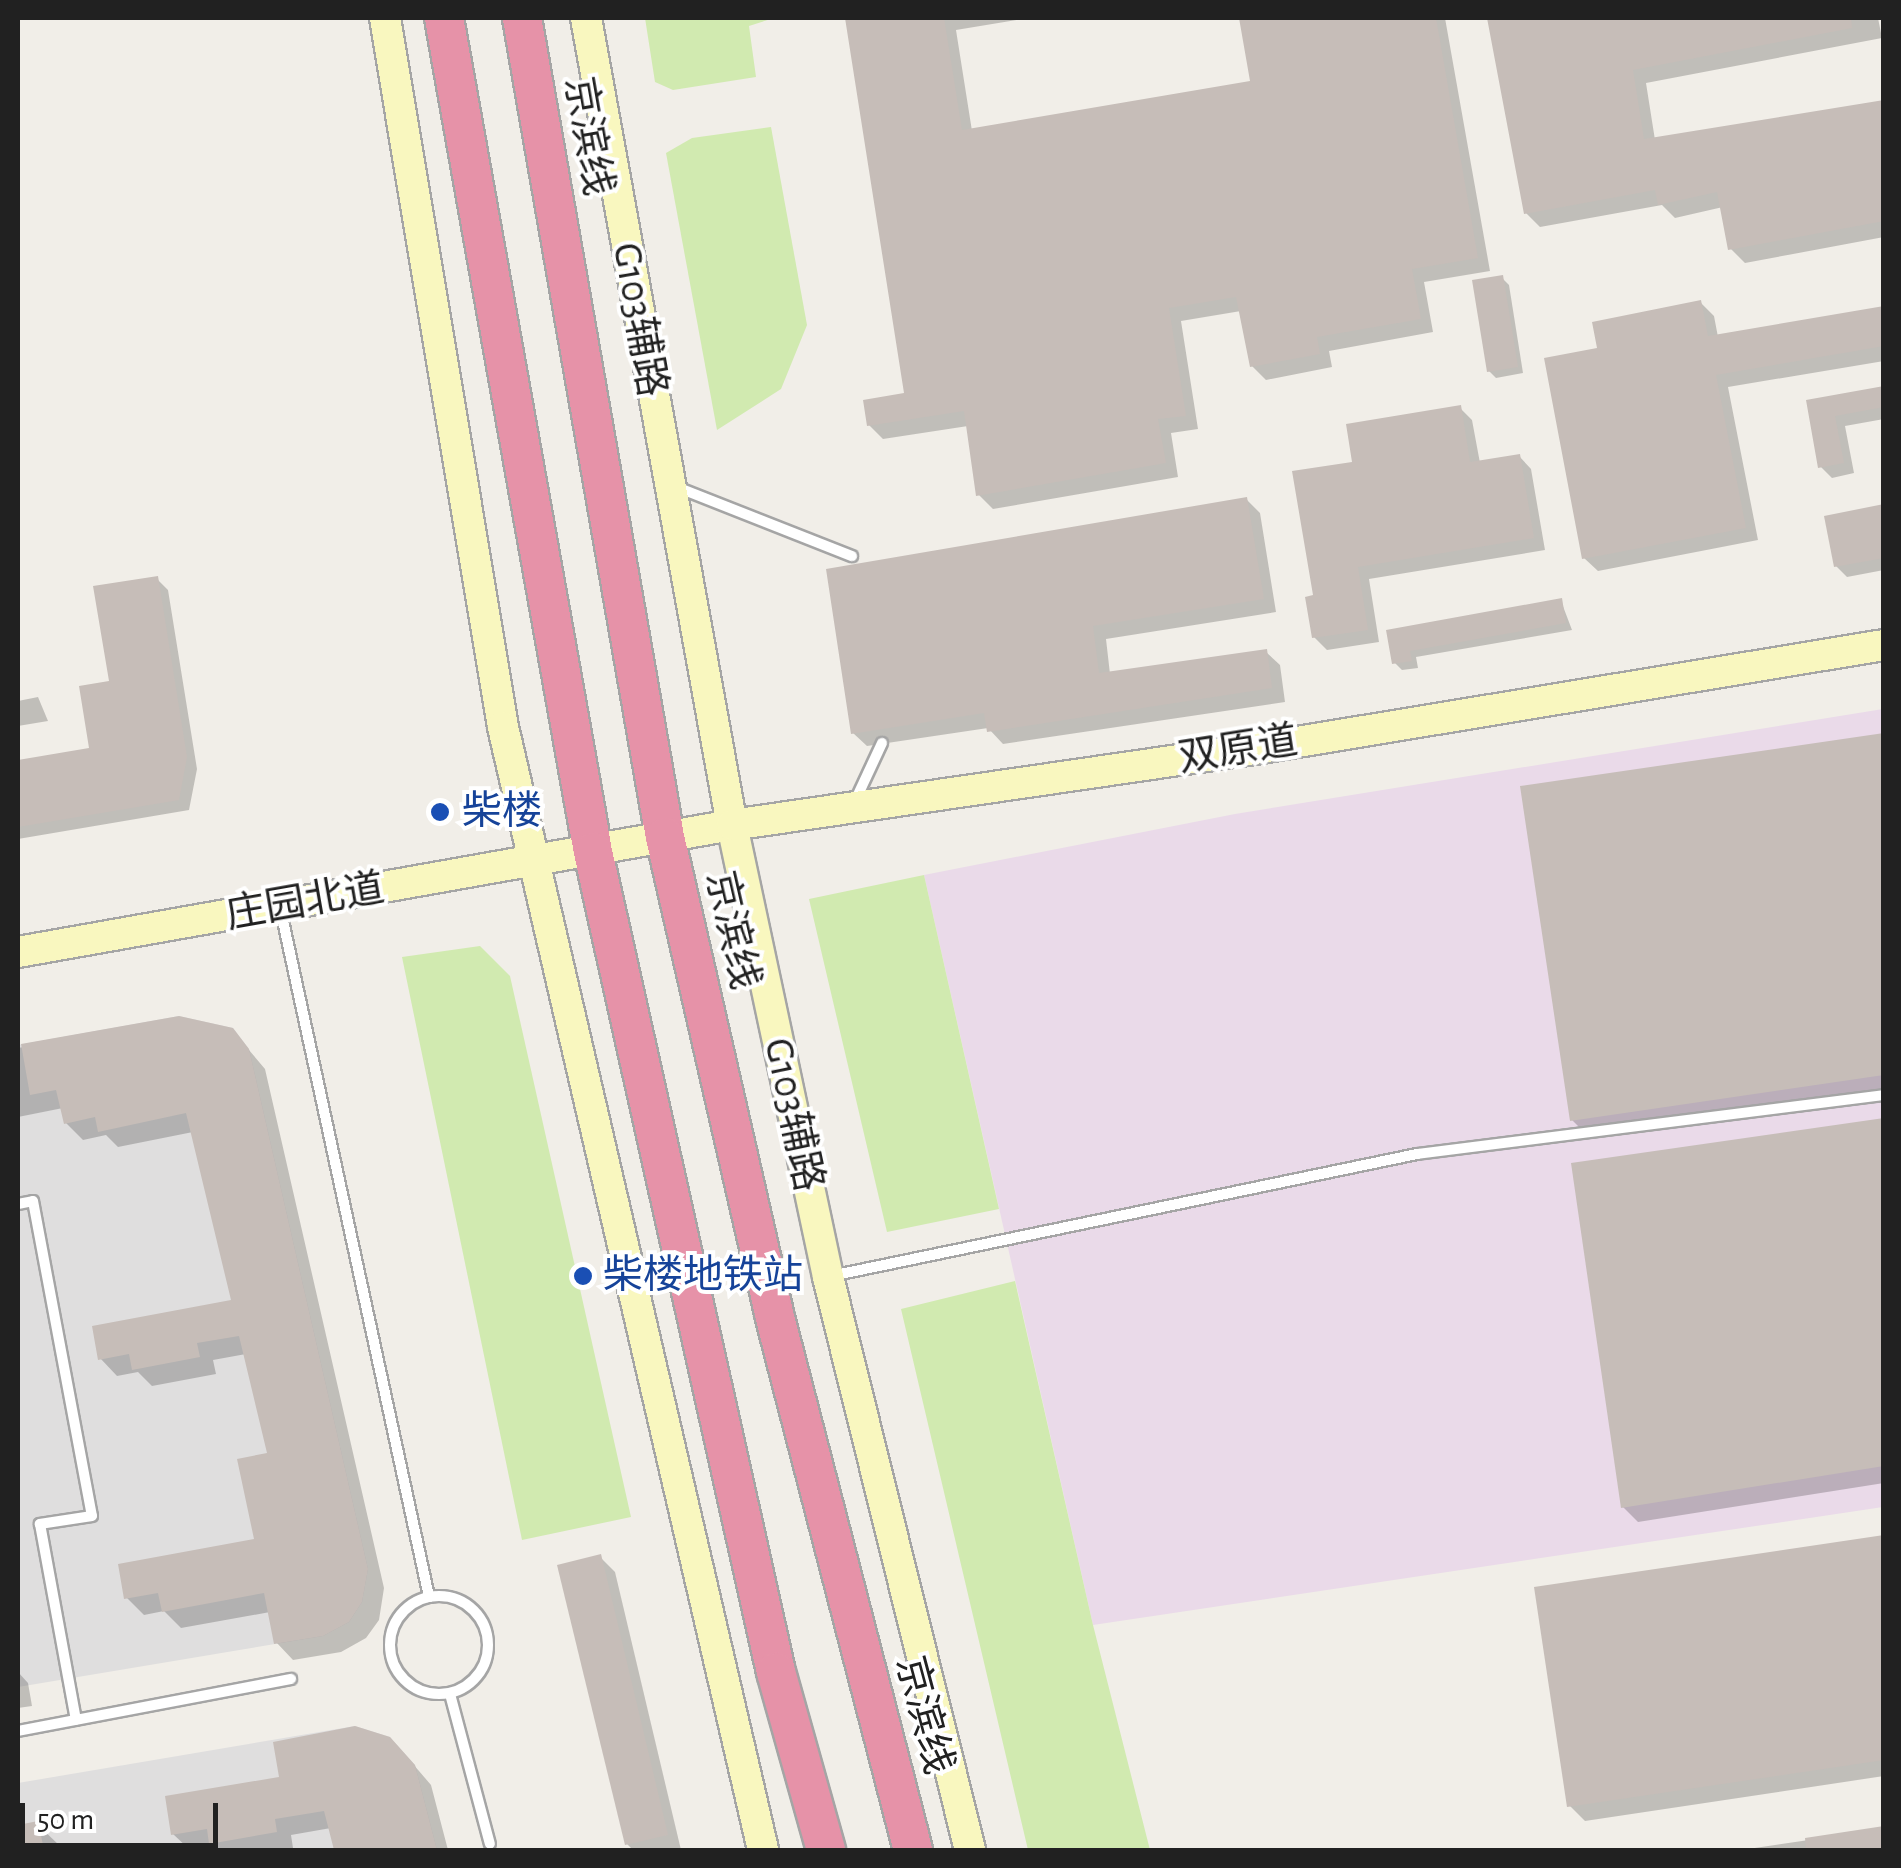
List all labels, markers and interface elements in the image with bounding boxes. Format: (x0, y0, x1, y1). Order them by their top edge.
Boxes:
street label: 京滨线 (554, 73, 622, 199)
street label: G103辅路 (602, 239, 676, 401)
street label: 双原道 (1175, 717, 1301, 783)
place label: 柴楼 (462, 788, 542, 836)
marker: 柴楼 (427, 799, 453, 825)
street label: 庄园北道 (222, 864, 388, 940)
street label: 京滨线 (695, 866, 769, 994)
street label: G103辅路 (753, 1034, 833, 1196)
place label: 柴楼地铁站 (603, 1252, 803, 1300)
marker: 柴楼地铁站 (572, 1265, 594, 1287)
street label: 京滨线 (885, 1651, 963, 1779)
scale bar (25, 1783, 222, 1845)
text: 50 m (37, 1805, 94, 1835)

